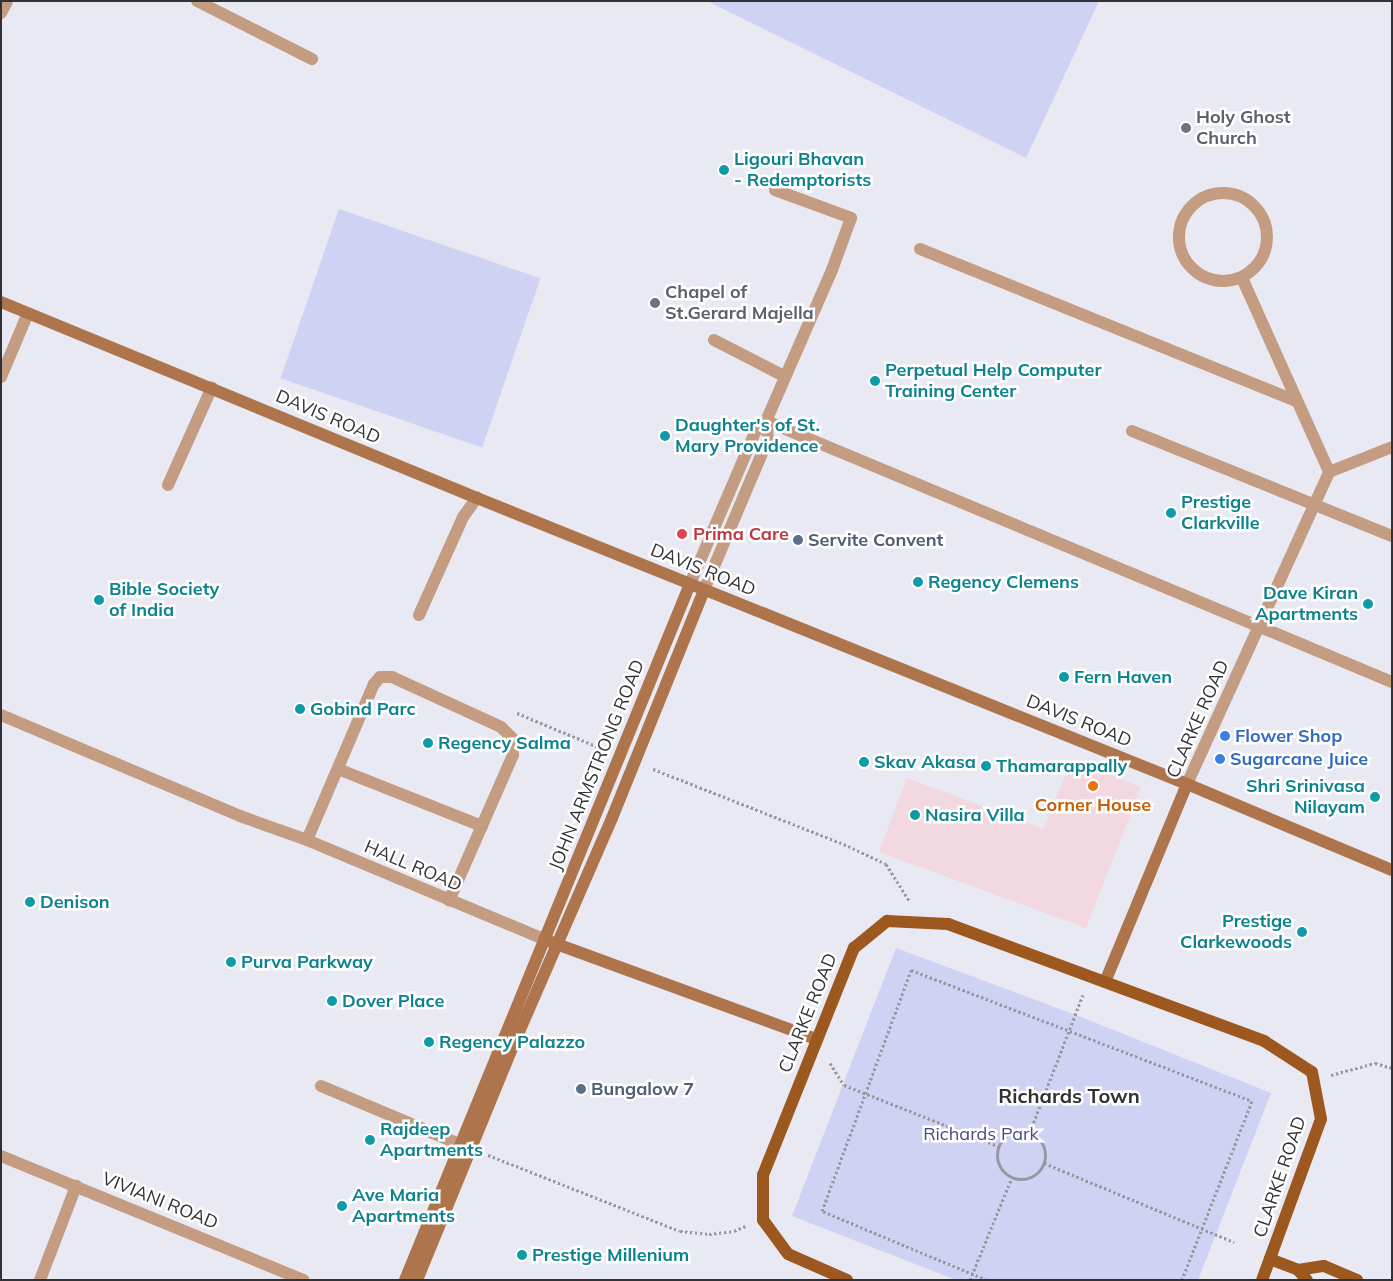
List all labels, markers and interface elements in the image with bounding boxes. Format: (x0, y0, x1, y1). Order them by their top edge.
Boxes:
place label: Holy Ghost Church (1196, 107, 1291, 150)
marker: Holy Ghost Church (1180, 122, 1192, 134)
place label: Ligouri Bhavan - Redemptorists (734, 149, 871, 192)
marker: Ligouri Bhavan - Redemptorists (718, 164, 730, 176)
place label: Chapel of St.Gerard Majella (665, 282, 814, 324)
marker: Chapel of St.Gerard Majella (649, 297, 661, 309)
place label: Perpetual Help Computer Training Center (885, 360, 1101, 402)
marker: Perpetual Help Computer Training Center (869, 375, 881, 387)
street label: DAVIS ROAD (273, 385, 383, 449)
place label: Daughter's of St. Mary Providence (675, 415, 820, 458)
marker: Daughter's of St. Mary Providence (659, 430, 671, 442)
place label: Prestige Clarkville (1181, 492, 1260, 534)
marker: Prestige Clarkville (1165, 507, 1177, 519)
place label: Prima Care (693, 523, 789, 545)
marker: Prima Care (675, 527, 689, 541)
place label: Servite Convent (808, 529, 943, 551)
marker: Servite Convent (792, 534, 804, 546)
street label: DAVIS ROAD (647, 539, 759, 601)
place label: Regency Clemens (928, 571, 1079, 593)
marker: Regency Clemens (912, 576, 924, 588)
place label: Bible Society of India (109, 579, 219, 622)
place label: Dave Kiran Apartments (1255, 583, 1358, 626)
marker: Bible Society of India (93, 594, 105, 606)
marker: Dave Kiran Apartments (1362, 598, 1374, 610)
street label: JOHN ARMSTRONG ROAD (545, 657, 649, 873)
street label: CLARKE ROAD (1162, 657, 1234, 781)
place label: Fern Haven (1074, 666, 1172, 688)
marker: Fern Haven (1058, 671, 1070, 683)
street label: DAVIS ROAD (1023, 690, 1135, 752)
place label: Gobind Parc (310, 698, 416, 720)
marker: Gobind Parc (294, 703, 306, 715)
place label: Flower Shop (1235, 725, 1342, 747)
marker: Flower Shop (1219, 730, 1231, 742)
place label: Regency Salma (438, 732, 571, 754)
marker: Regency Salma (422, 737, 434, 749)
place label: Sugarcane Juice (1230, 748, 1368, 770)
place label: Skav Akasa (874, 751, 976, 773)
marker: Sugarcane Juice (1214, 753, 1226, 765)
place label: Thamarappally (996, 755, 1127, 777)
marker: Skav Akasa (858, 756, 870, 768)
marker: Thamarappally (980, 760, 992, 772)
place label: Shri Srinivasa Nilayam (1246, 776, 1365, 819)
marker: Corner House (1087, 780, 1099, 792)
marker: Shri Srinivasa Nilayam (1369, 791, 1381, 803)
place label: Corner House (1035, 794, 1151, 816)
place label: Nasira Villa (925, 804, 1025, 826)
marker: Nasira Villa (909, 809, 921, 821)
street label: HALL ROAD (361, 836, 465, 896)
place label: Denison (40, 891, 110, 913)
marker: Denison (24, 896, 36, 908)
place label: Prestige Clarkewoods (1180, 911, 1292, 954)
marker: Prestige Clarkewoods (1296, 926, 1308, 938)
street label: CLARKE ROAD (774, 950, 842, 1076)
place label: Purva Parkway (241, 951, 373, 973)
marker: Purva Parkway (225, 956, 237, 968)
place label: Dover Place (342, 990, 444, 1012)
marker: Dover Place (326, 995, 338, 1007)
place label: Regency Palazzo (439, 1031, 585, 1053)
marker: Regency Palazzo (423, 1036, 435, 1048)
place label: Bungalow 7 (591, 1078, 694, 1100)
marker: Bungalow 7 (575, 1083, 587, 1095)
district label: Richards Town (998, 1083, 1140, 1107)
street label: CLARKE ROAD (1249, 1114, 1311, 1240)
place label: Rajdeep Apartments (380, 1119, 483, 1162)
park label: Richards Park (923, 1123, 1039, 1145)
marker: Rajdeep Apartments (364, 1134, 376, 1146)
street label: VIVIANI ROAD (99, 1168, 221, 1234)
place label: Ave Maria Apartments (352, 1185, 455, 1228)
marker: Ave Maria Apartments (336, 1200, 348, 1212)
place label: Prestige Millenium (532, 1244, 689, 1266)
marker: Prestige Millenium (516, 1249, 528, 1261)

